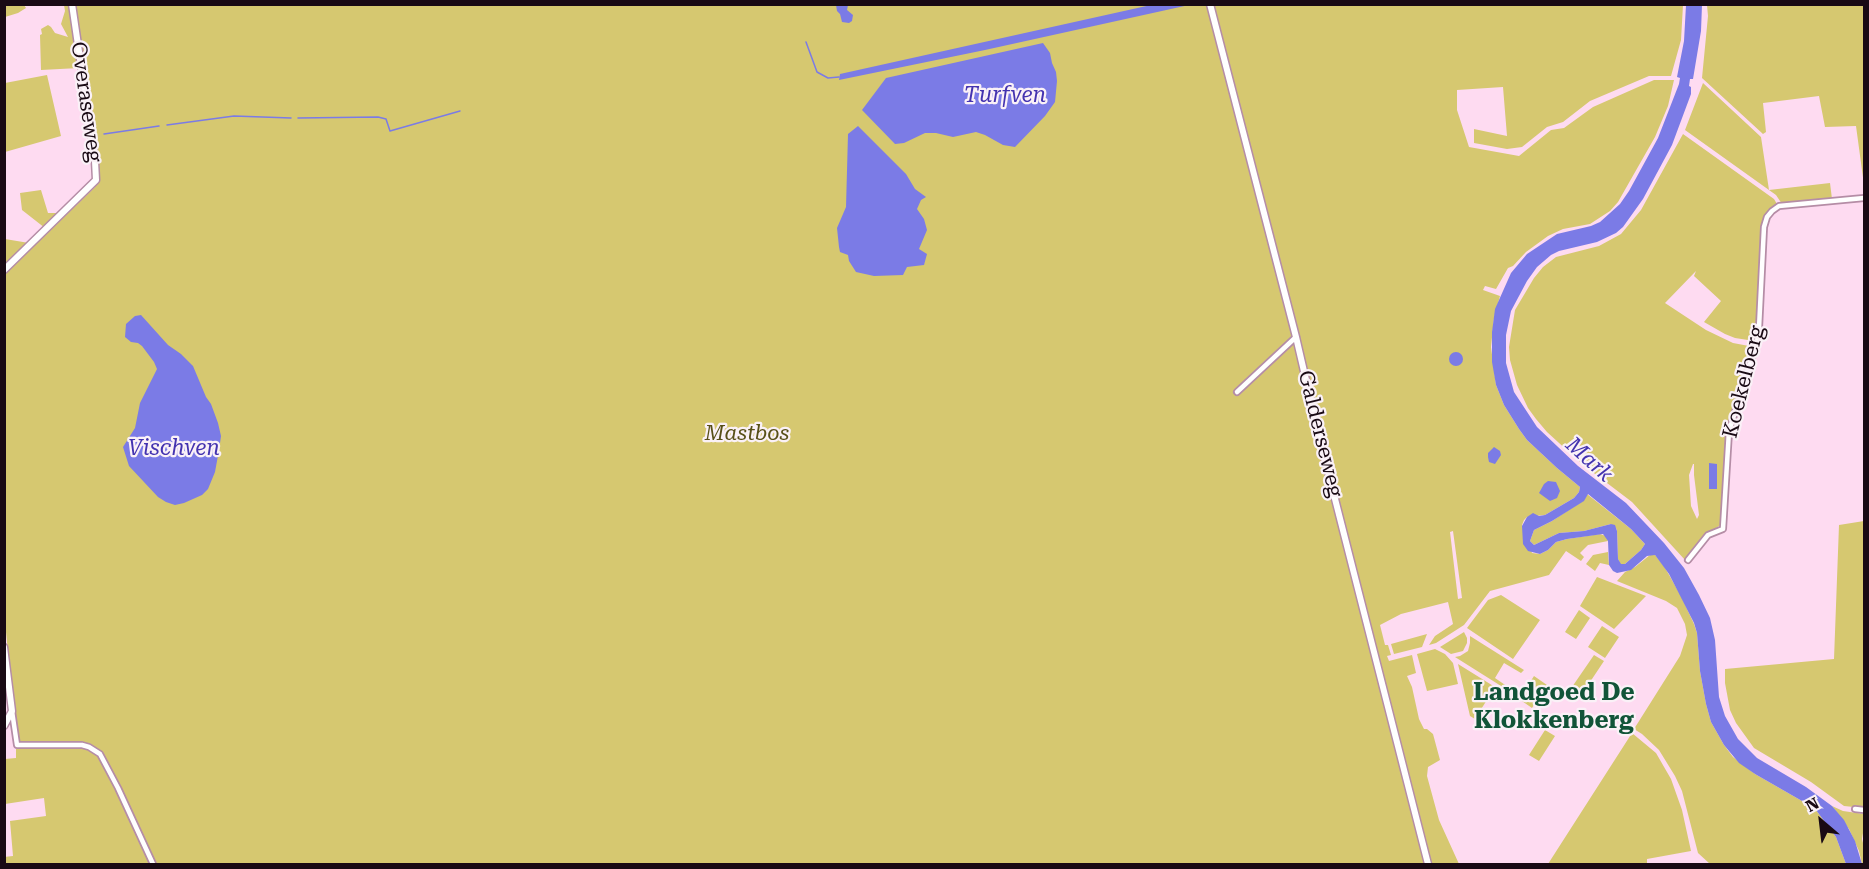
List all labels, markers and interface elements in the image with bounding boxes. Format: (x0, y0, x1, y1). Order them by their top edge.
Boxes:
street label: Overaseweg (65, 40, 107, 164)
water label: Turfven (964, 83, 1046, 109)
street label: Koekelberg (1718, 323, 1770, 441)
street label: Galderseweg (1292, 368, 1348, 500)
park label: Mastbos (705, 421, 789, 447)
water label: Mark (1560, 432, 1618, 488)
water label: Vischven (128, 436, 220, 462)
district label: Landgoed De Klokkenberg (1473, 679, 1635, 735)
north arrow (1791, 791, 1851, 851)
text: N (1802, 793, 1822, 816)

